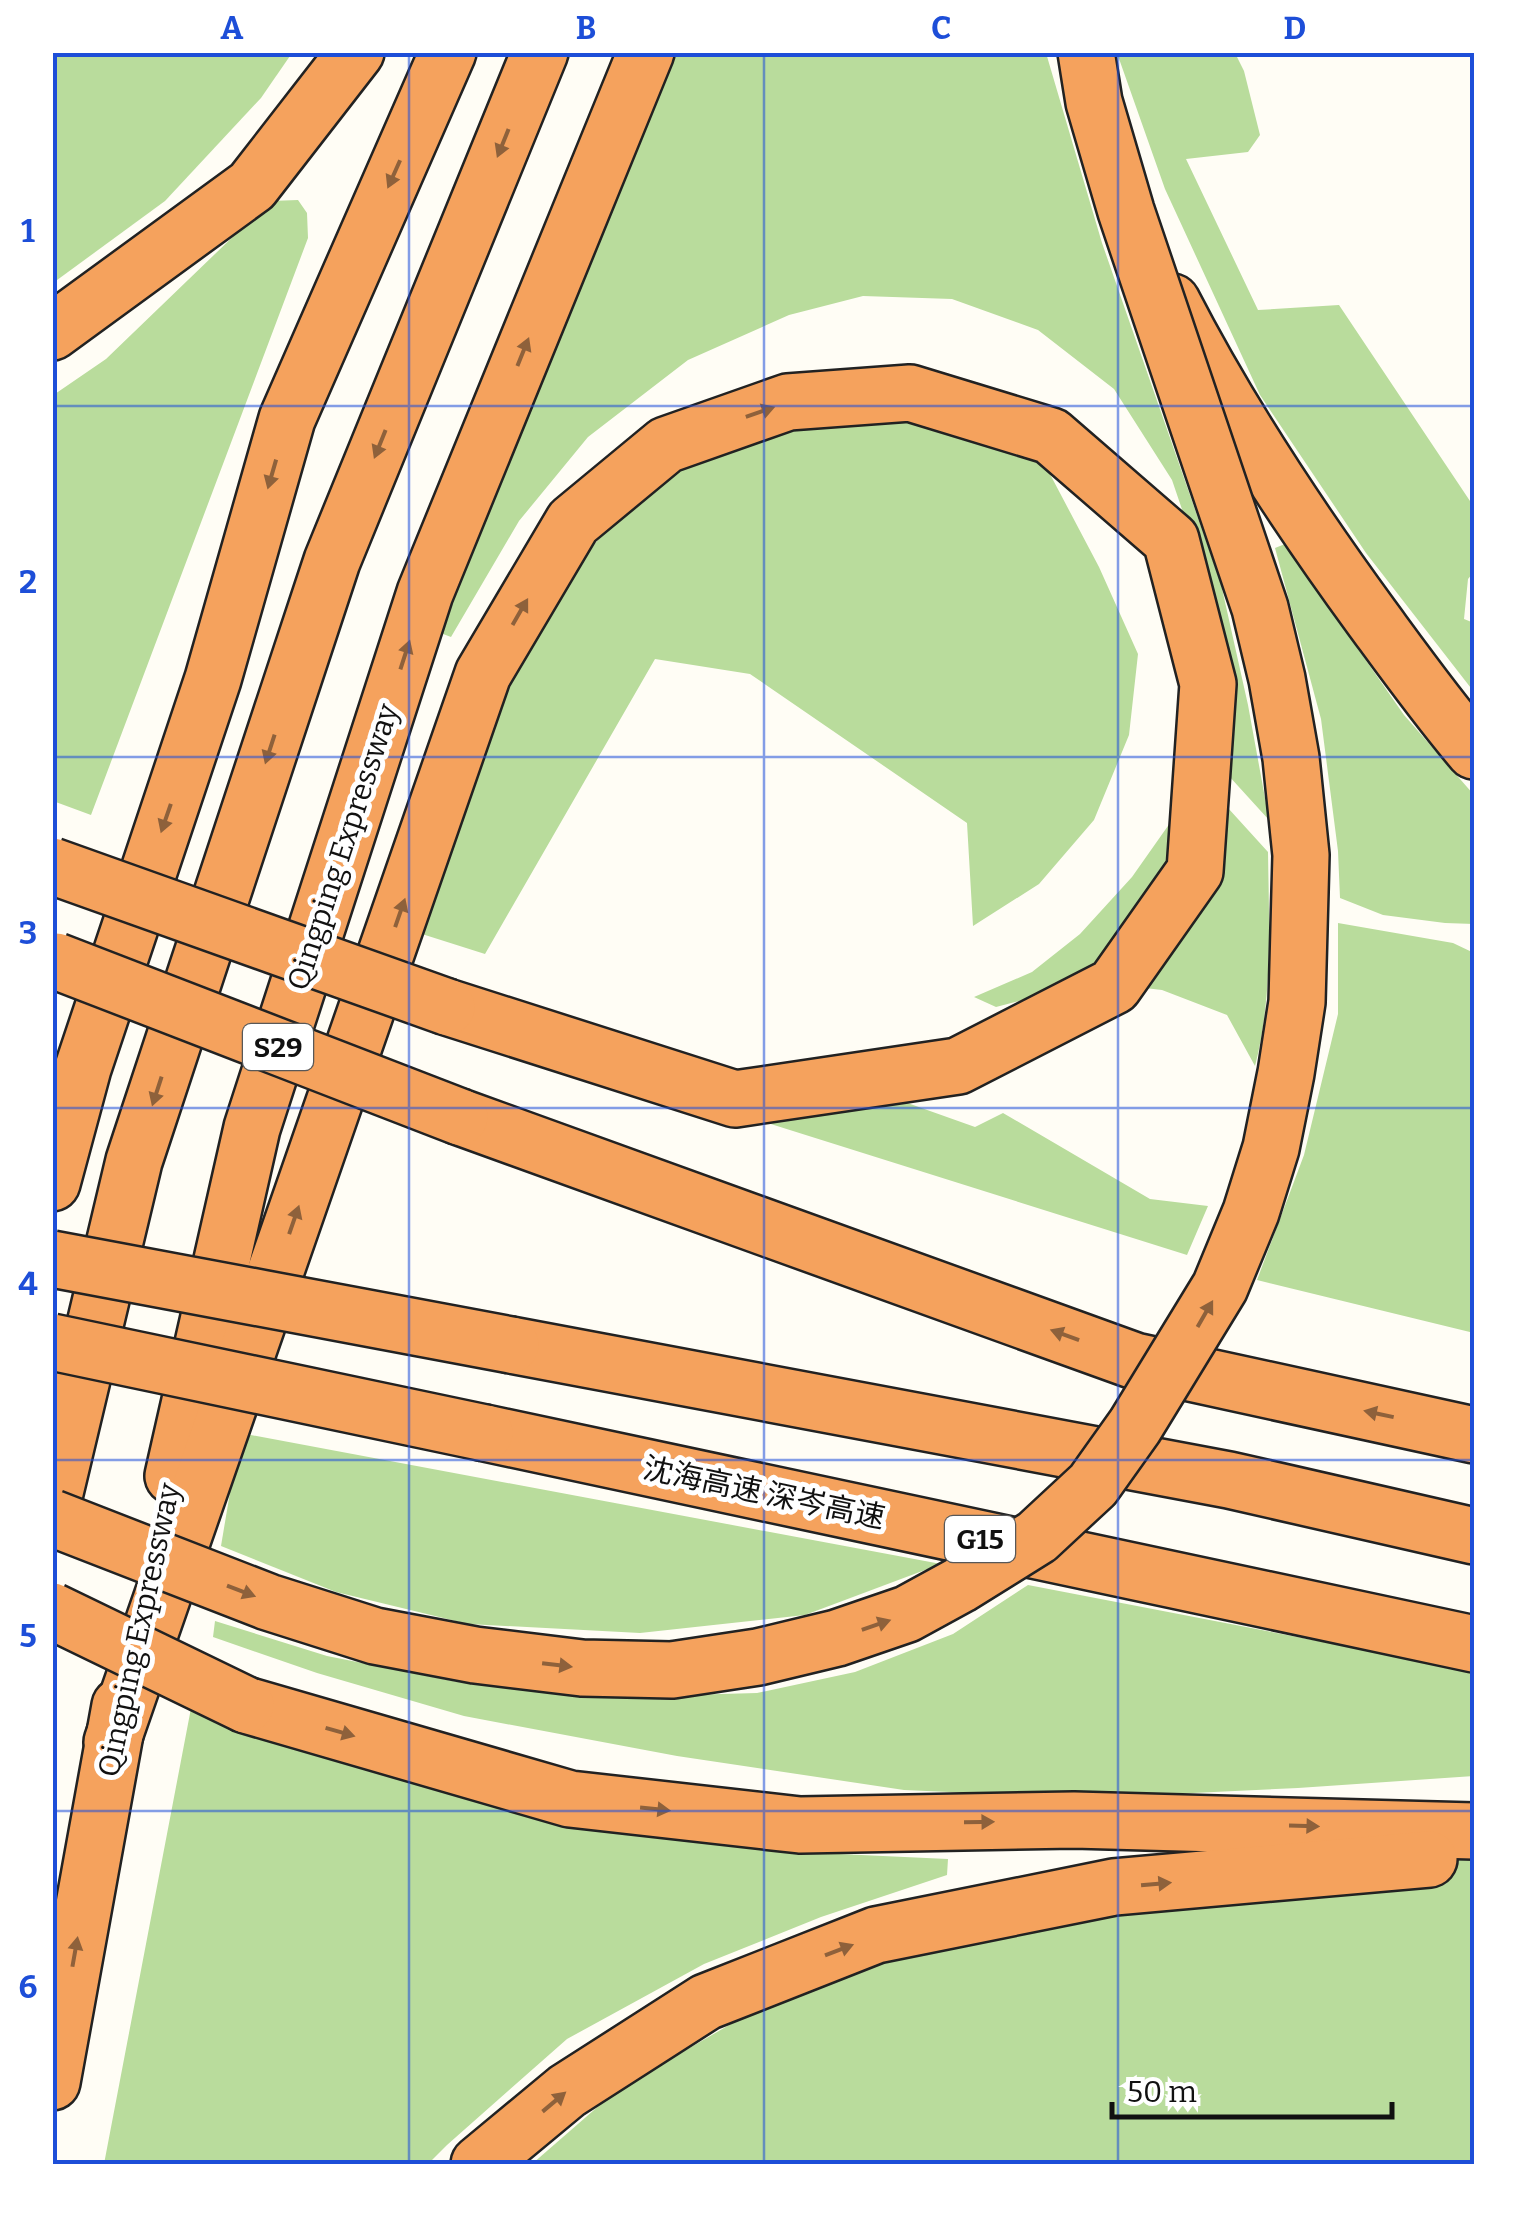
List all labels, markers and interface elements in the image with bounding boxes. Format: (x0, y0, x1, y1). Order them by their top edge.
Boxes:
text: A (221, 9, 244, 47)
text: B (576, 9, 596, 47)
text: C (931, 9, 951, 47)
text: D (1284, 9, 1306, 47)
one-way arrow (494, 128, 510, 158)
one-way arrow (386, 159, 402, 189)
text: 1 (21, 212, 35, 250)
one-way arrow (516, 337, 532, 367)
one-way arrow (746, 404, 776, 419)
one-way arrow (371, 429, 387, 459)
one-way arrow (263, 459, 279, 490)
text: 2 (19, 563, 37, 601)
one-way arrow (511, 598, 528, 626)
one-way arrow (398, 639, 413, 669)
street label: Qingping Expressway (280, 699, 406, 995)
one-way arrow (261, 734, 276, 764)
one-way arrow (158, 804, 173, 834)
one-way arrow (394, 898, 409, 928)
text: 3 (19, 914, 37, 952)
road number: S29 (243, 1024, 313, 1070)
one-way arrow (148, 1076, 163, 1106)
one-way arrow (287, 1205, 302, 1235)
text: 4 (18, 1265, 38, 1303)
one-way arrow (1195, 1300, 1213, 1328)
one-way arrow (1049, 1327, 1079, 1342)
one-way arrow (1363, 1406, 1394, 1421)
street label: 沈海高速 深岑高速 (640, 1450, 888, 1536)
street label: Qingping Expressway (90, 1480, 188, 1780)
road number: G15 (945, 1516, 1015, 1562)
one-way arrow (227, 1584, 257, 1600)
one-way arrow (861, 1616, 891, 1631)
text: 5 (19, 1617, 37, 1655)
one-way arrow (541, 1657, 573, 1673)
one-way arrow (325, 1725, 356, 1740)
one-way arrow (640, 1801, 671, 1817)
one-way arrow (963, 1813, 995, 1829)
one-way arrow (1288, 1818, 1320, 1834)
one-way arrow (1140, 1875, 1172, 1891)
one-way arrow (68, 1936, 83, 1967)
one-way arrow (824, 1942, 854, 1957)
text: 6 (19, 1968, 38, 2006)
scale bar (1112, 2057, 1392, 2119)
text: 50 m (1127, 2074, 1197, 2110)
one-way arrow (541, 2092, 566, 2113)

